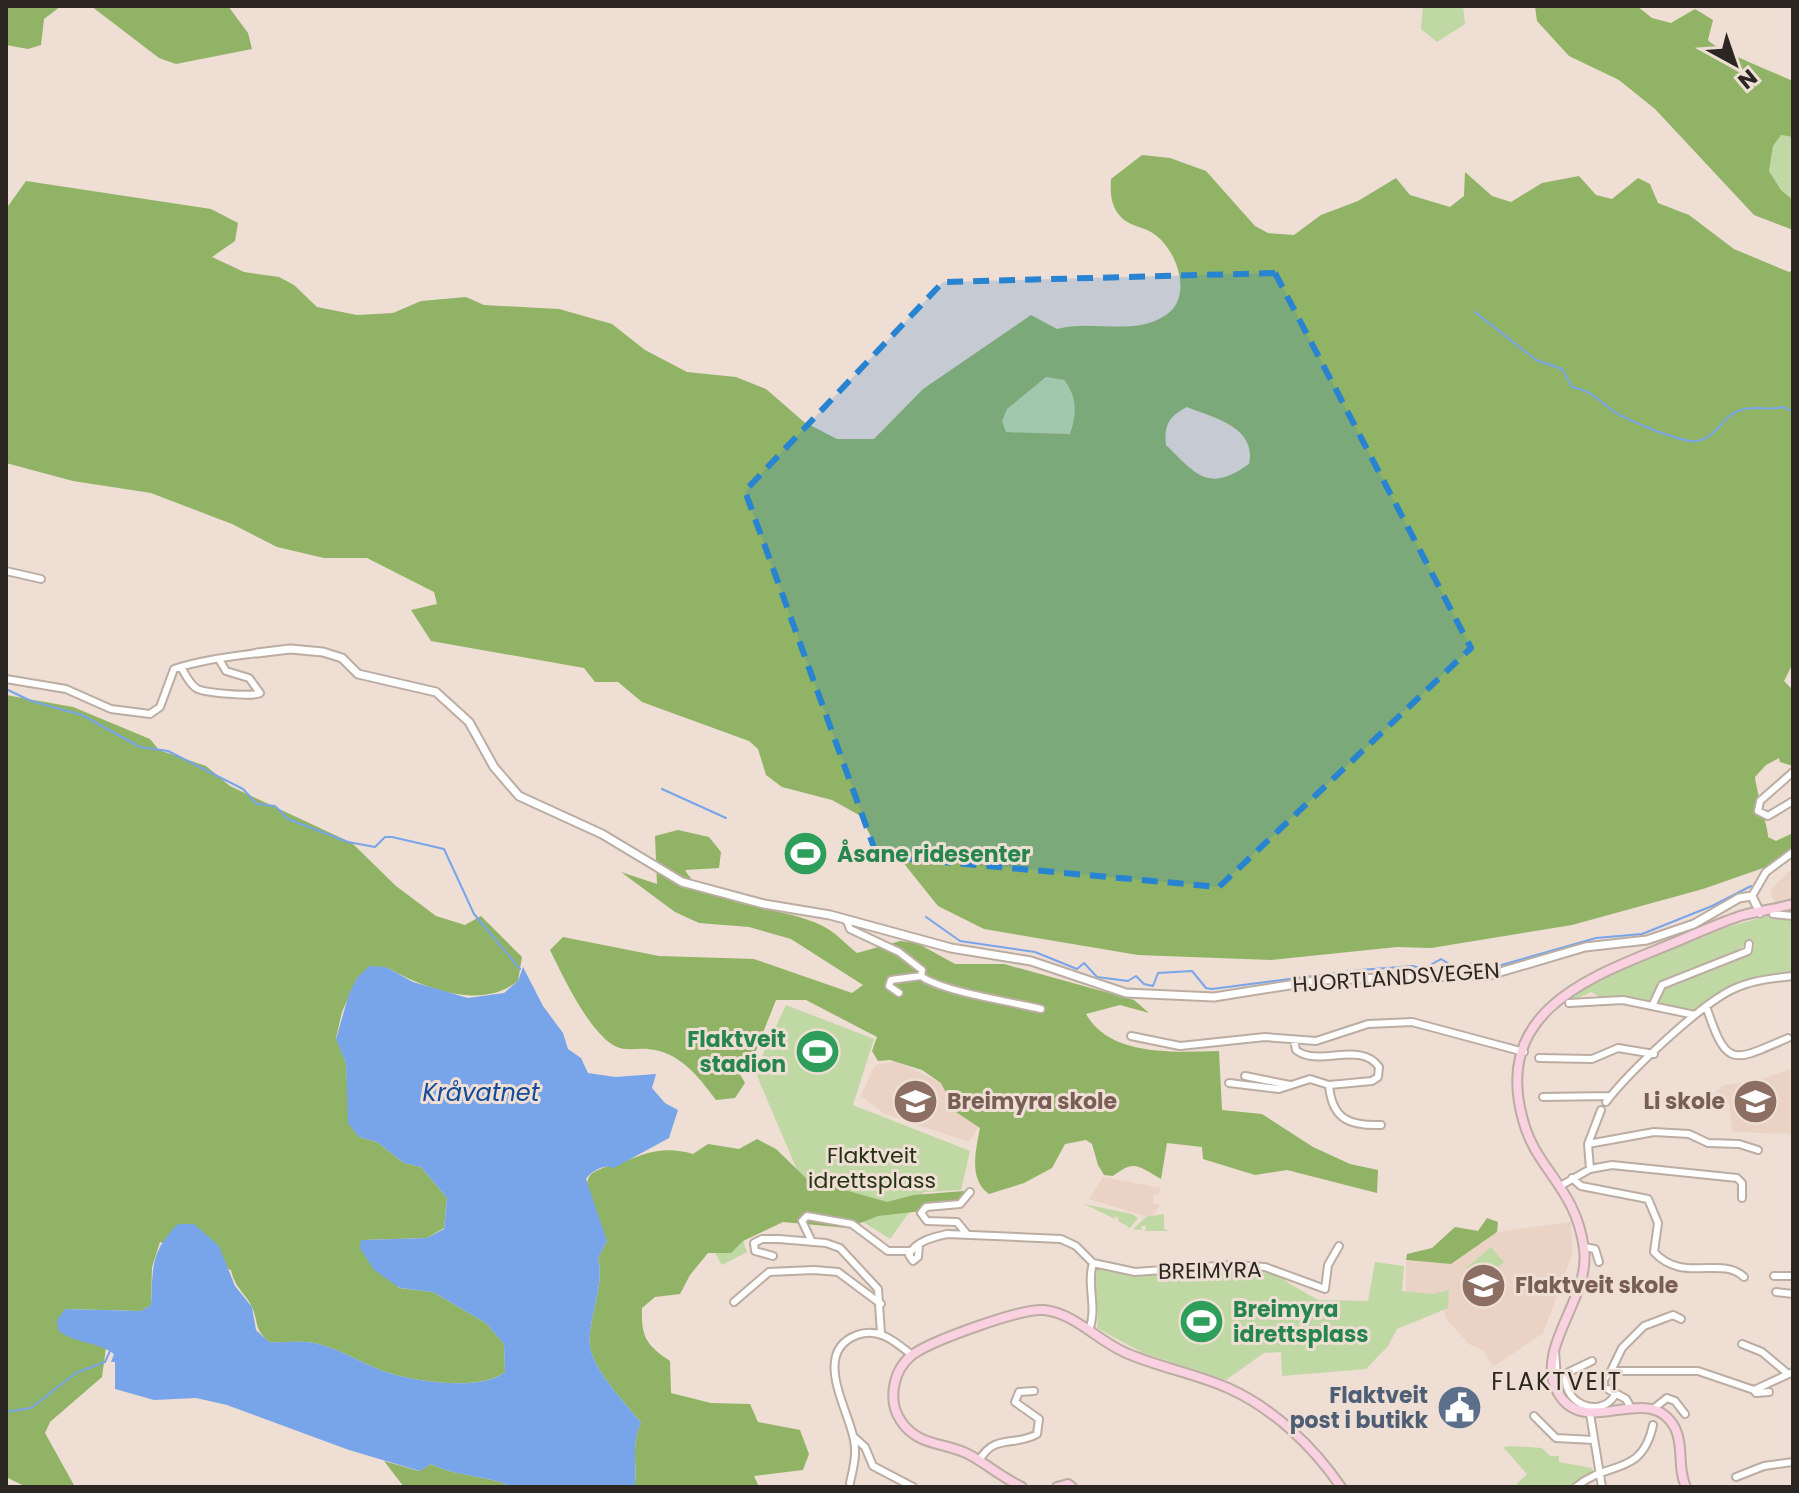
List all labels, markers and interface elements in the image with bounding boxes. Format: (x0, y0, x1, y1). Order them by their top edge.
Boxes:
north arrow (1695, 24, 1775, 104)
text: N (1731, 62, 1764, 96)
sports icon: Åsane ridesenter (782, 830, 830, 878)
place label: Åsane ridesenter (837, 839, 1030, 870)
street label: HJORTLANDSVEGEN (1291, 955, 1501, 1000)
place label: Flaktveit stadion (687, 1024, 786, 1080)
sports icon: Flaktveit stadion (793, 1028, 841, 1076)
water label: Kråvatnet (423, 1076, 541, 1109)
school or university icon: Breimyra skole (892, 1077, 940, 1125)
school or university icon: Li skole (1732, 1077, 1780, 1125)
place label: Breimyra skole (947, 1086, 1117, 1117)
place label: Li skole (1643, 1086, 1725, 1117)
park label: Flaktveit idrettsplass (808, 1140, 936, 1196)
street label: BREIMYRA (1158, 1254, 1262, 1287)
school or university icon: Flaktveit skole (1460, 1261, 1508, 1309)
place label: Flaktveit skole (1515, 1270, 1678, 1301)
place label: Breimyra idrettsplass (1233, 1294, 1368, 1350)
sports icon: Breimyra idrettsplass (1178, 1298, 1226, 1346)
district label: FLAKTVEIT (1491, 1365, 1623, 1398)
place label: Flaktveit post i butikk (1290, 1380, 1428, 1436)
public building icon: Flaktveit post i butikk (1435, 1384, 1483, 1432)

